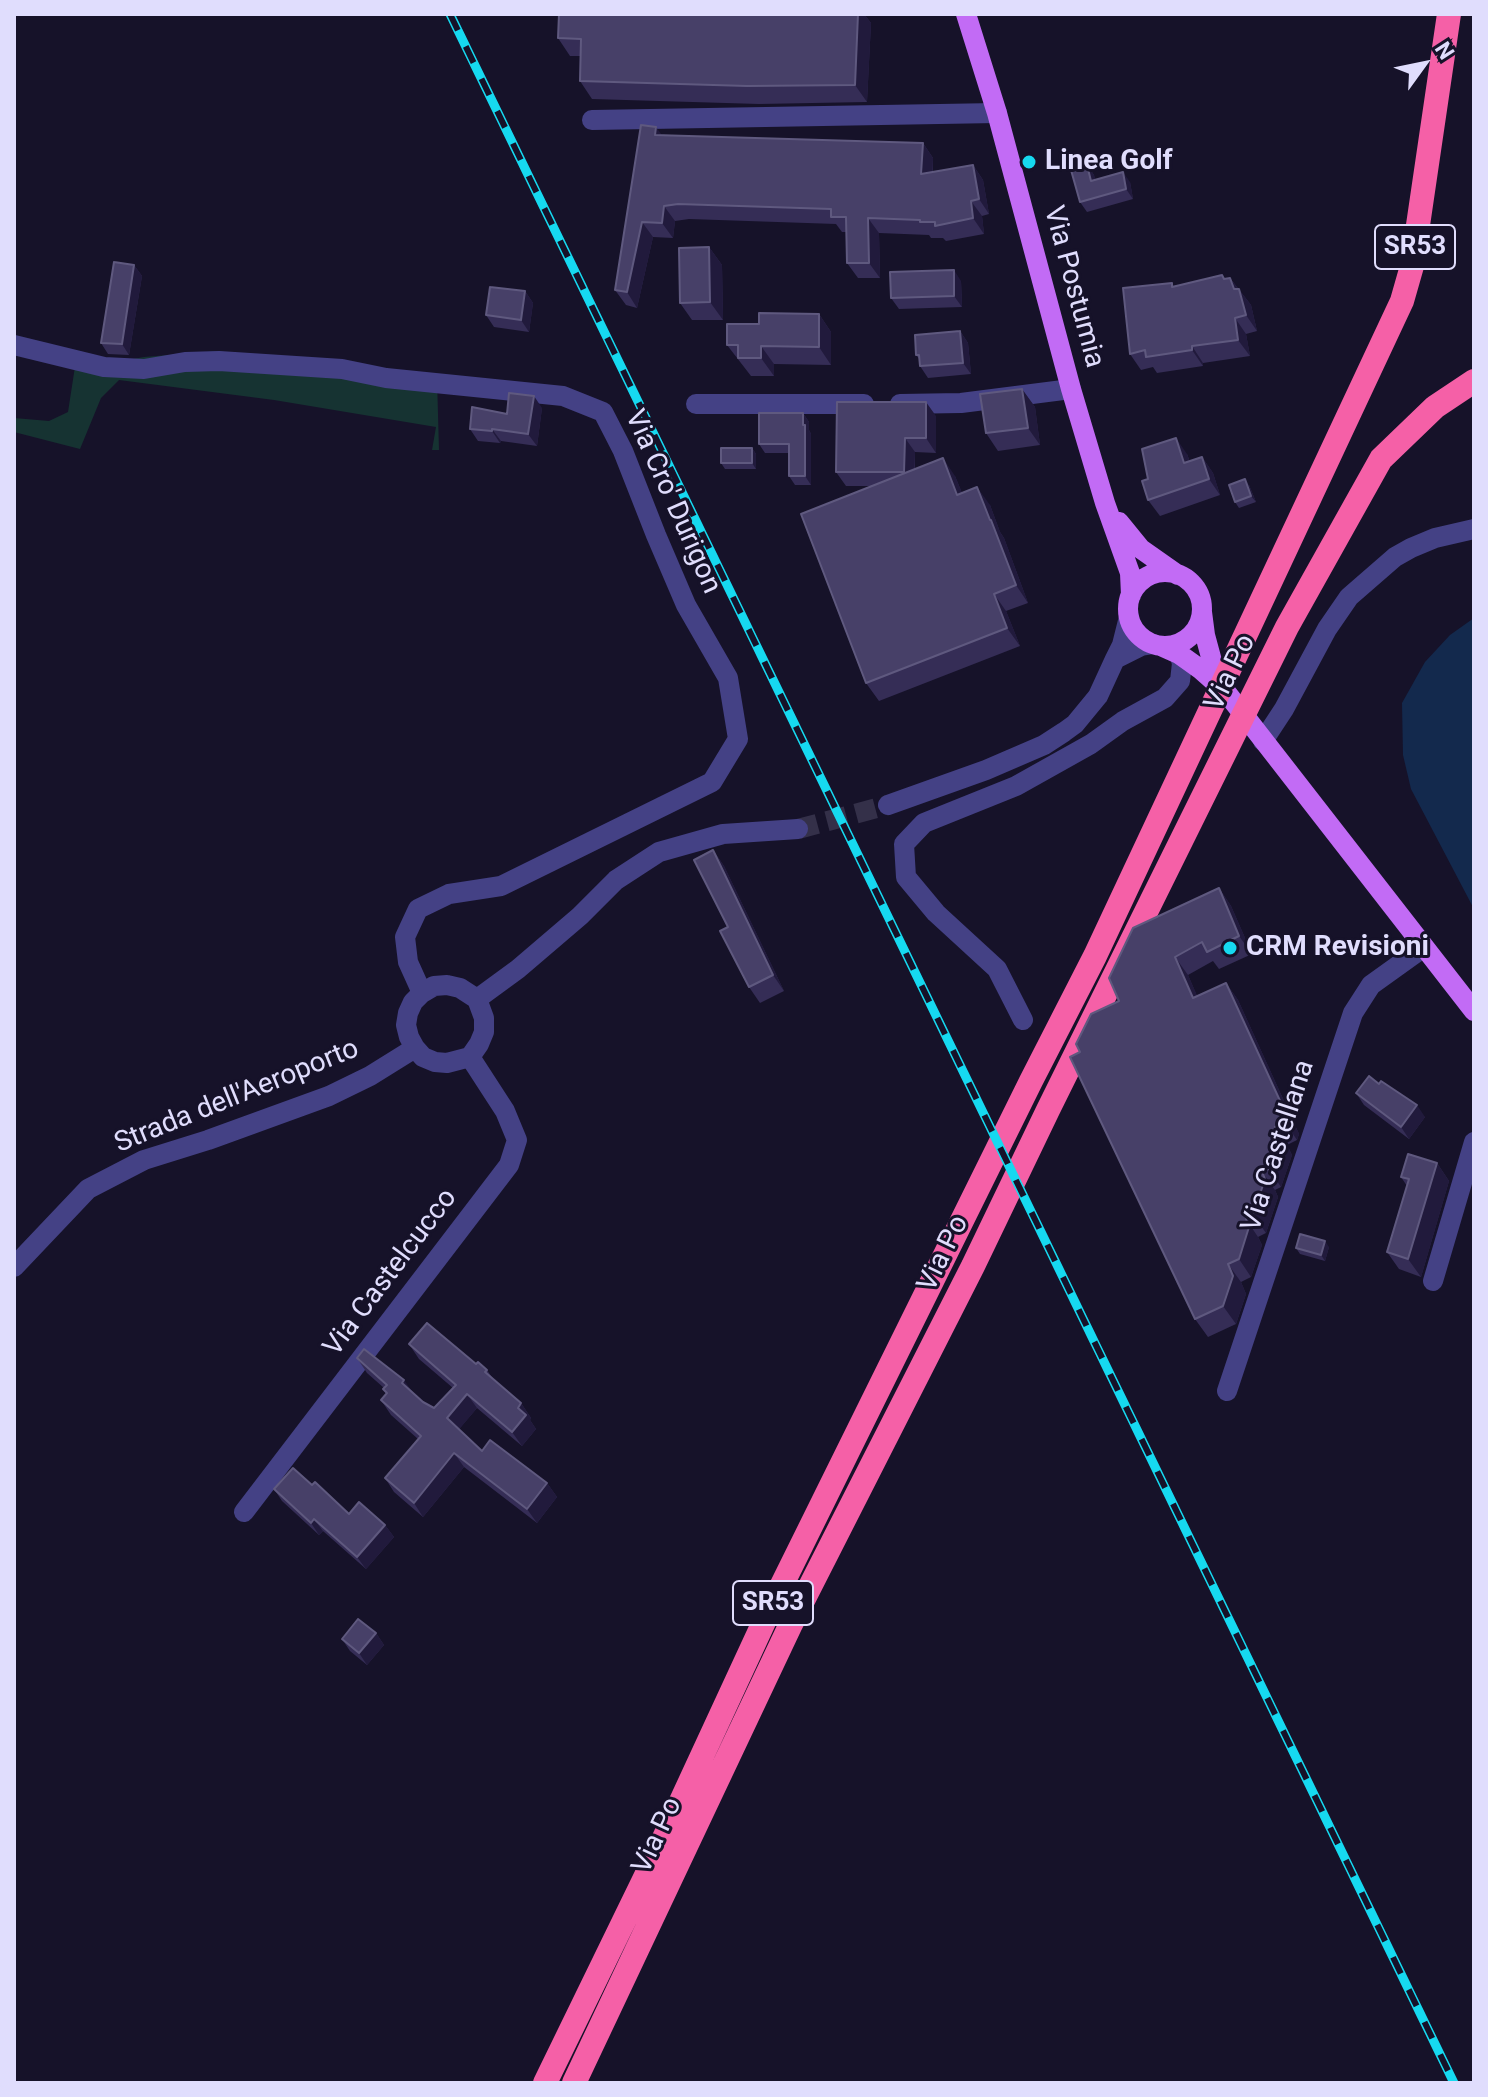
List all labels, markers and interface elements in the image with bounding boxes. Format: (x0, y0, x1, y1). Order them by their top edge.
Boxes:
north arrow (1384, 24, 1464, 104)
text: N (1430, 37, 1459, 64)
place label: Linea Golf (1045, 145, 1173, 179)
marker: Linea Golf (1020, 153, 1038, 171)
street label: Via Postumia (1035, 203, 1111, 371)
road number: SR53 (1375, 225, 1455, 269)
street label: Via Cro' Durigon (616, 405, 728, 599)
street label: Via Po (1198, 630, 1264, 716)
place label: CRM Revisioni (1246, 931, 1429, 965)
marker: CRM Revisioni (1221, 939, 1239, 957)
street label: Strada dell'Aeroporto (110, 1033, 364, 1161)
street label: Via Castellana (1235, 1056, 1323, 1236)
street label: Via Castelcucco (317, 1183, 465, 1363)
street label: Via Po (911, 1211, 977, 1297)
road number: SR53 (733, 1581, 813, 1625)
street label: Via Po (626, 1793, 690, 1879)

